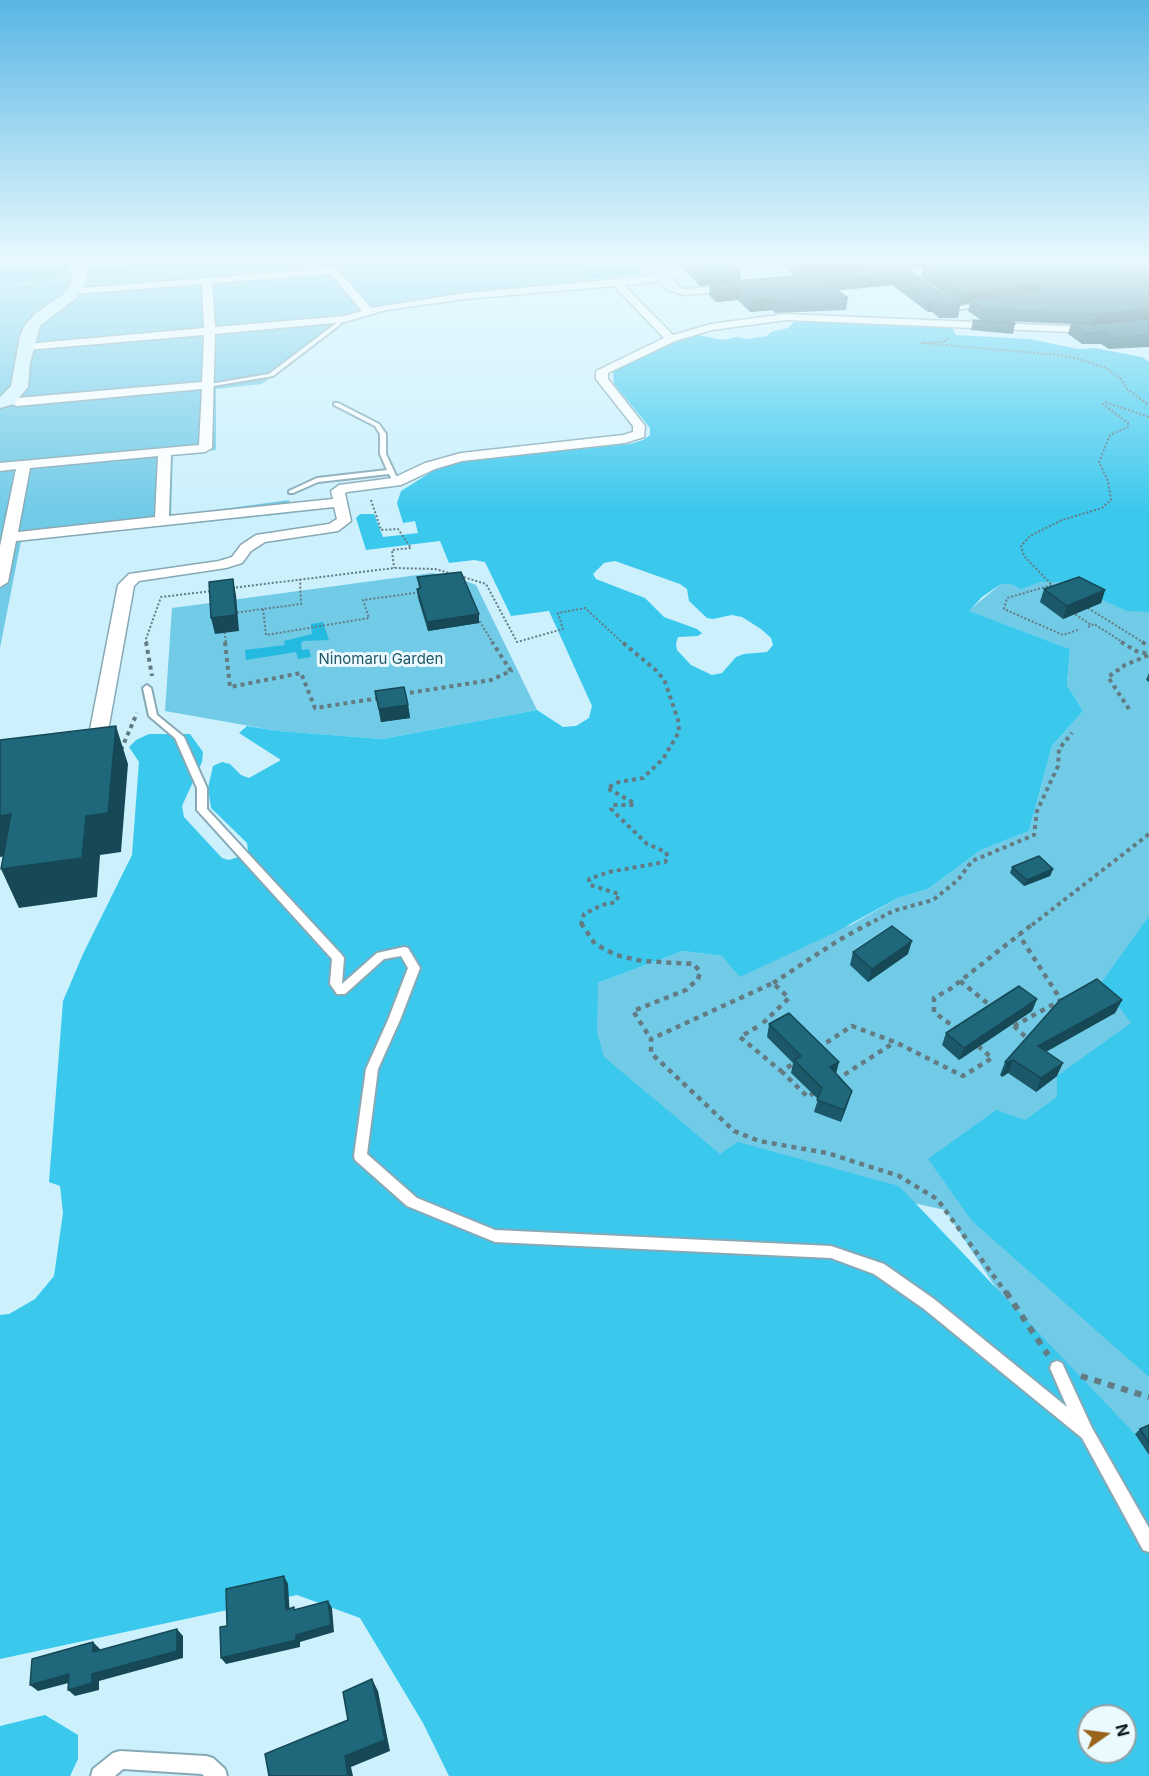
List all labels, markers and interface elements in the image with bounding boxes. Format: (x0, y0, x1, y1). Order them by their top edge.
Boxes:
park label: Ninomaru Garden (319, 650, 443, 668)
north arrow (1077, 1704, 1137, 1764)
text: N (1111, 1722, 1134, 1738)

